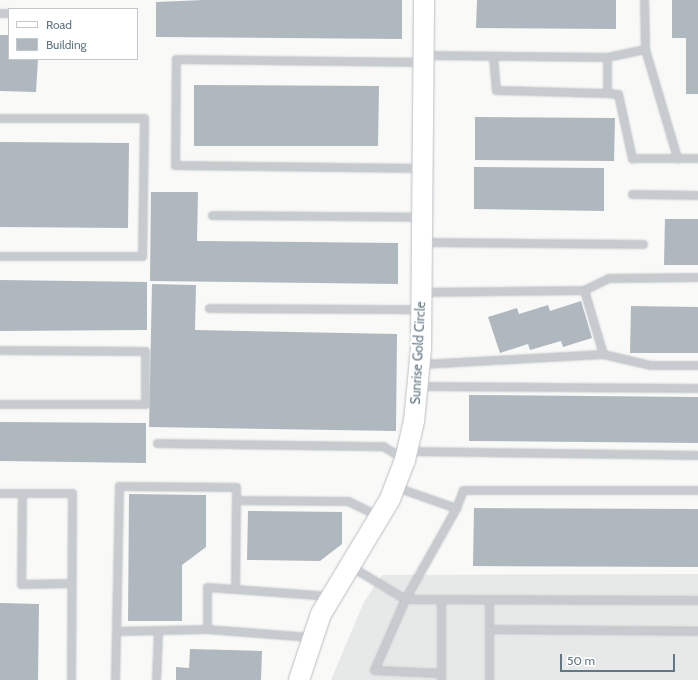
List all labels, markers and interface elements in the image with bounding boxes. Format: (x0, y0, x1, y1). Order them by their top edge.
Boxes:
legend (8, 8, 138, 60)
text: Road (46, 17, 72, 32)
text: Building (46, 37, 87, 52)
street label: Sunrise Gold Circle (408, 301, 428, 405)
scale bar (562, 646, 677, 672)
text: 50 m (567, 653, 595, 668)

